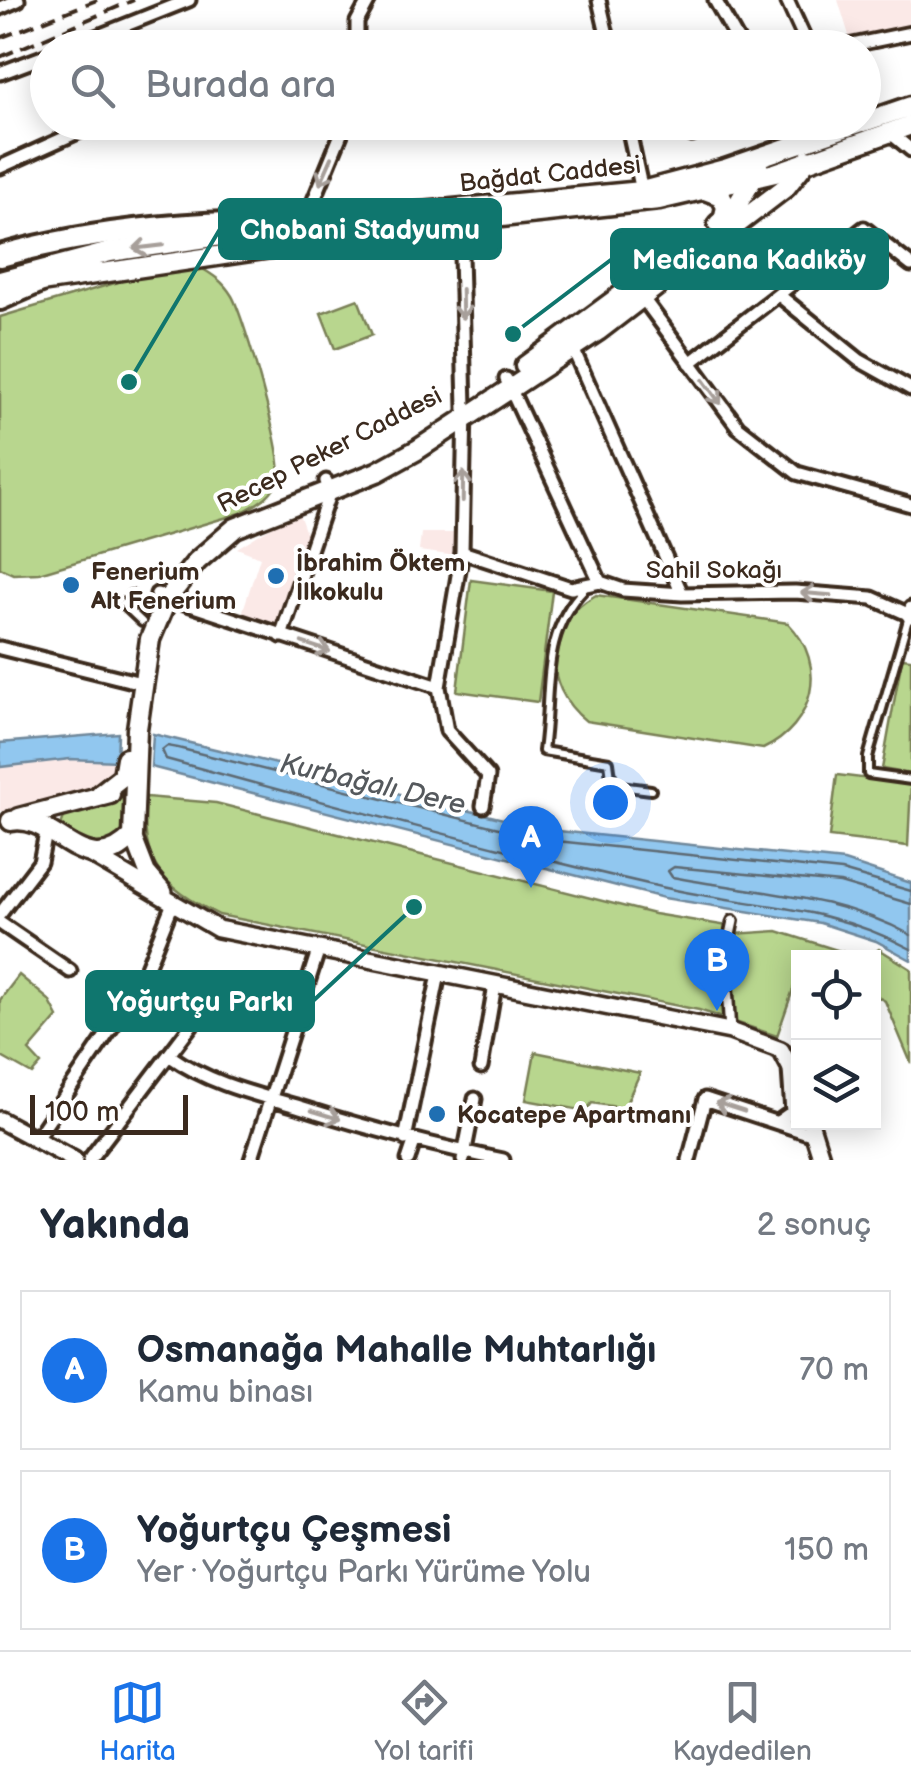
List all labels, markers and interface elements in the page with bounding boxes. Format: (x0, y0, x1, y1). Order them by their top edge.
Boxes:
search box (30, 30, 881, 140)
icon: search (65, 58, 120, 113)
text: Burada ara (145, 63, 336, 108)
street label: Bağdat Caddesi (458, 150, 642, 199)
one-way arrow (316, 155, 334, 186)
callout: Chobani Stadyumu (220, 200, 500, 258)
text: Chobani Stadyumu (240, 214, 480, 247)
callout: Medicana Kadıköy (612, 230, 887, 288)
one-way arrow (132, 238, 165, 257)
text: Medicana Kadıköy (632, 244, 866, 277)
one-way arrow (453, 288, 472, 320)
one-way arrow (701, 378, 722, 405)
street label: Recep Peker Caddesi (212, 380, 447, 520)
one-way arrow (454, 471, 472, 504)
place label: İbrahim Öktem İlkokulu (296, 547, 465, 608)
street label: Sahil Sokağı (646, 555, 782, 586)
place label: Fenerium Alt Fenerium (90, 557, 236, 617)
marker: İbrahim Öktem İlkokulu (265, 565, 287, 587)
marker: Fenerium Alt Fenerium (60, 574, 82, 596)
one-way arrow (800, 584, 832, 603)
one-way arrow (300, 639, 331, 657)
water label: Kurbağalı Dere (277, 747, 469, 822)
your location (585, 777, 636, 828)
pin: A (498, 806, 564, 888)
pin: B (684, 928, 750, 1011)
map controls (791, 950, 881, 1130)
button: locate (791, 950, 881, 1040)
callout: Yoğurtçu Parkı (87, 972, 313, 1030)
text: Yoğurtçu Parkı (107, 986, 293, 1019)
button: layers (791, 1040, 881, 1130)
scale bar (30, 1090, 188, 1134)
text: 100 m (45, 1096, 119, 1129)
one-way arrow (714, 1096, 746, 1114)
place label: Kocatepe Apartmanı (457, 1100, 691, 1131)
marker: Kocatepe Apartmanı (426, 1103, 448, 1125)
one-way arrow (309, 1107, 341, 1125)
text: Yakında (40, 1200, 190, 1251)
text: 2 sonuç (757, 1206, 871, 1245)
text: Osmanağa Mahalle Muhtarlığı (137, 1328, 656, 1373)
text: A (65, 1351, 84, 1390)
text: 70 m (799, 1351, 869, 1390)
text: Kamu binası (137, 1373, 313, 1412)
text: Yoğurtçu Çeşmesi (137, 1508, 451, 1553)
text: B (63, 1531, 86, 1570)
text: 150 m (784, 1531, 869, 1570)
text: Yer · Yoğurtçu Parkı Yürüme Yolu (137, 1553, 591, 1592)
tab: Harita (99, 1675, 176, 1768)
tab: Yol tarifi (375, 1675, 474, 1768)
tab: Kaydedilen (672, 1675, 812, 1768)

